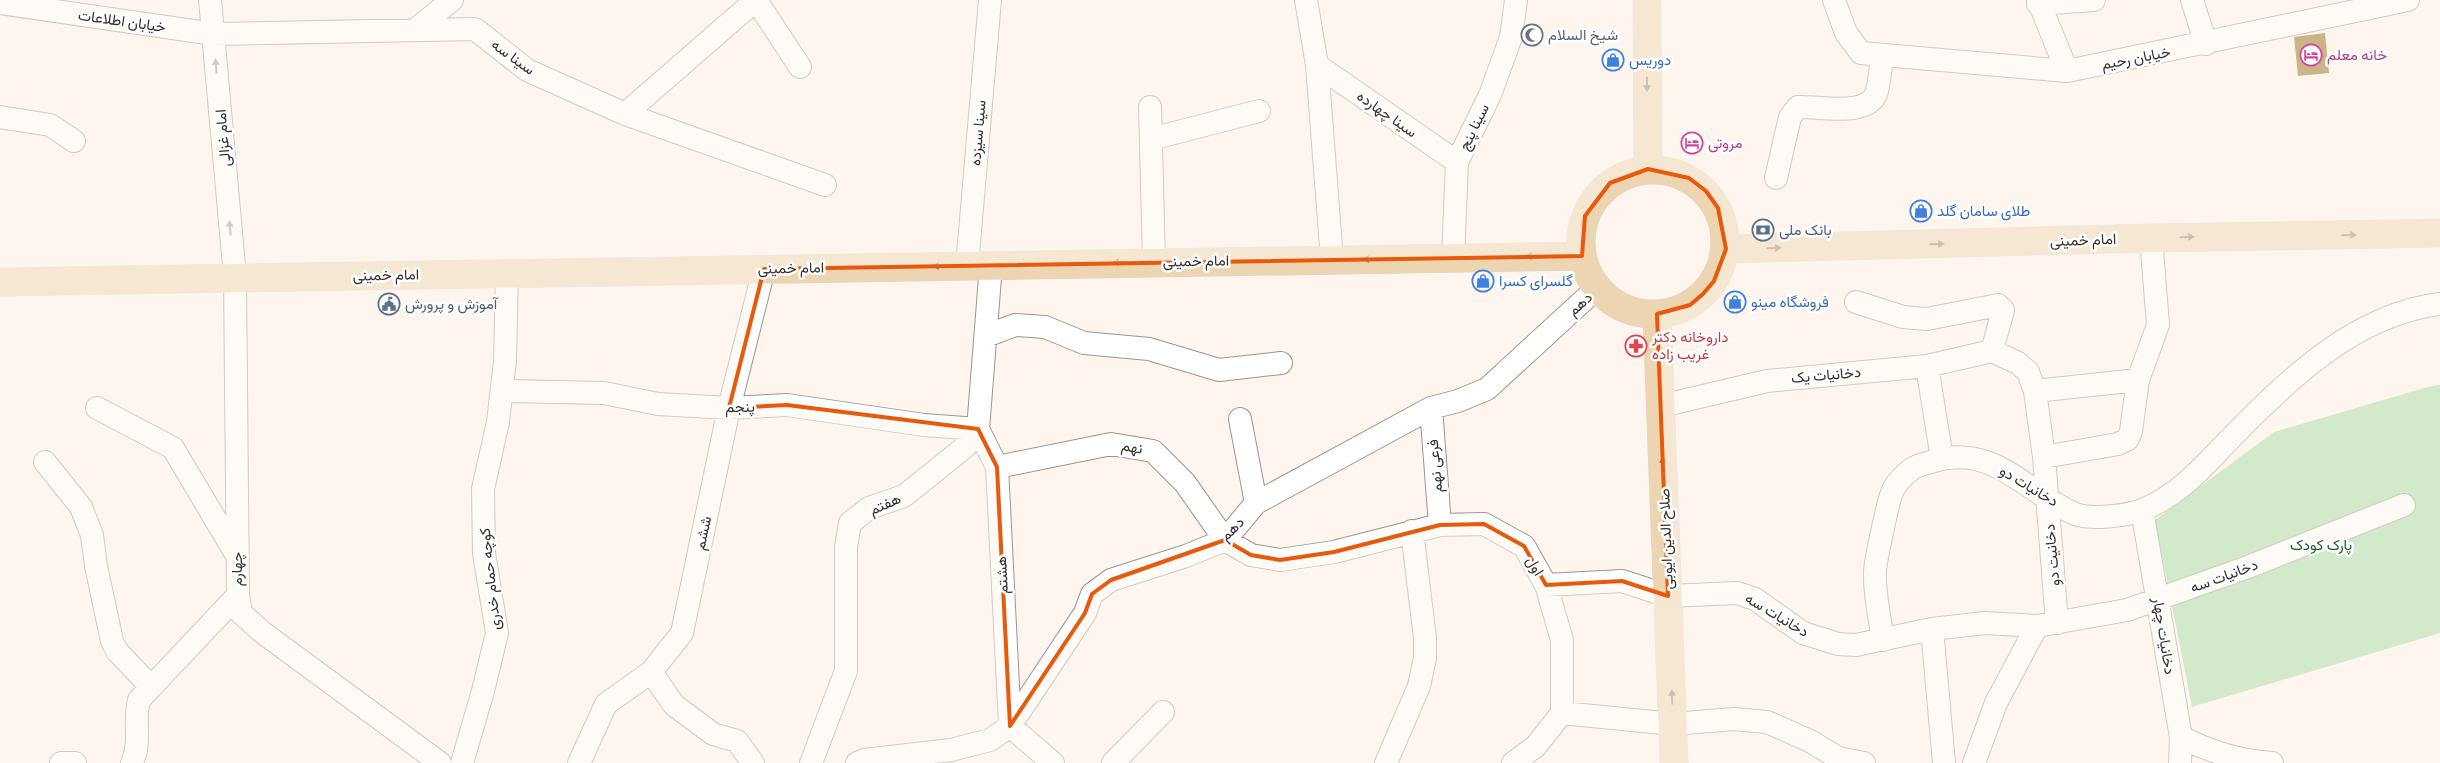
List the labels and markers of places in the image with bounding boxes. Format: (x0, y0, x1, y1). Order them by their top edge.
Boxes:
mosque icon: شیخ السلام (1520, 23, 1544, 47)
place label: شیخ السلام (1548, 26, 1618, 46)
hotel icon: خانه معلم (2299, 43, 2323, 67)
place label: خانه معلم (2327, 46, 2387, 65)
shop icon: دوریس (1601, 48, 1625, 72)
place label: دوریس (1629, 51, 1671, 70)
hotel icon: مروتی (1680, 131, 1704, 155)
place label: مروتی (1708, 134, 1743, 153)
shop icon: طلای سامان گلد (1909, 199, 1933, 223)
place label: طلای سامان گلد (1937, 202, 2030, 221)
bank icon: بانک ملی (1751, 218, 1775, 242)
place label: بانک ملی (1779, 221, 1832, 240)
shop icon: گلسرای کسرا (1471, 269, 1495, 293)
place label: گلسرای کسرا (1499, 272, 1573, 291)
shop icon: فروشگاه مینو (1723, 290, 1747, 314)
public building icon: آموزش و پرورش (377, 292, 401, 316)
place label: فروشگاه مینو (1751, 293, 1829, 311)
place label: آموزش و پرورش (405, 295, 499, 314)
place label: داروخانه دکتر غریب زاده (1651, 328, 1728, 363)
pharmacy icon: داروخانه دکتر غریب زاده (1624, 334, 1648, 358)

